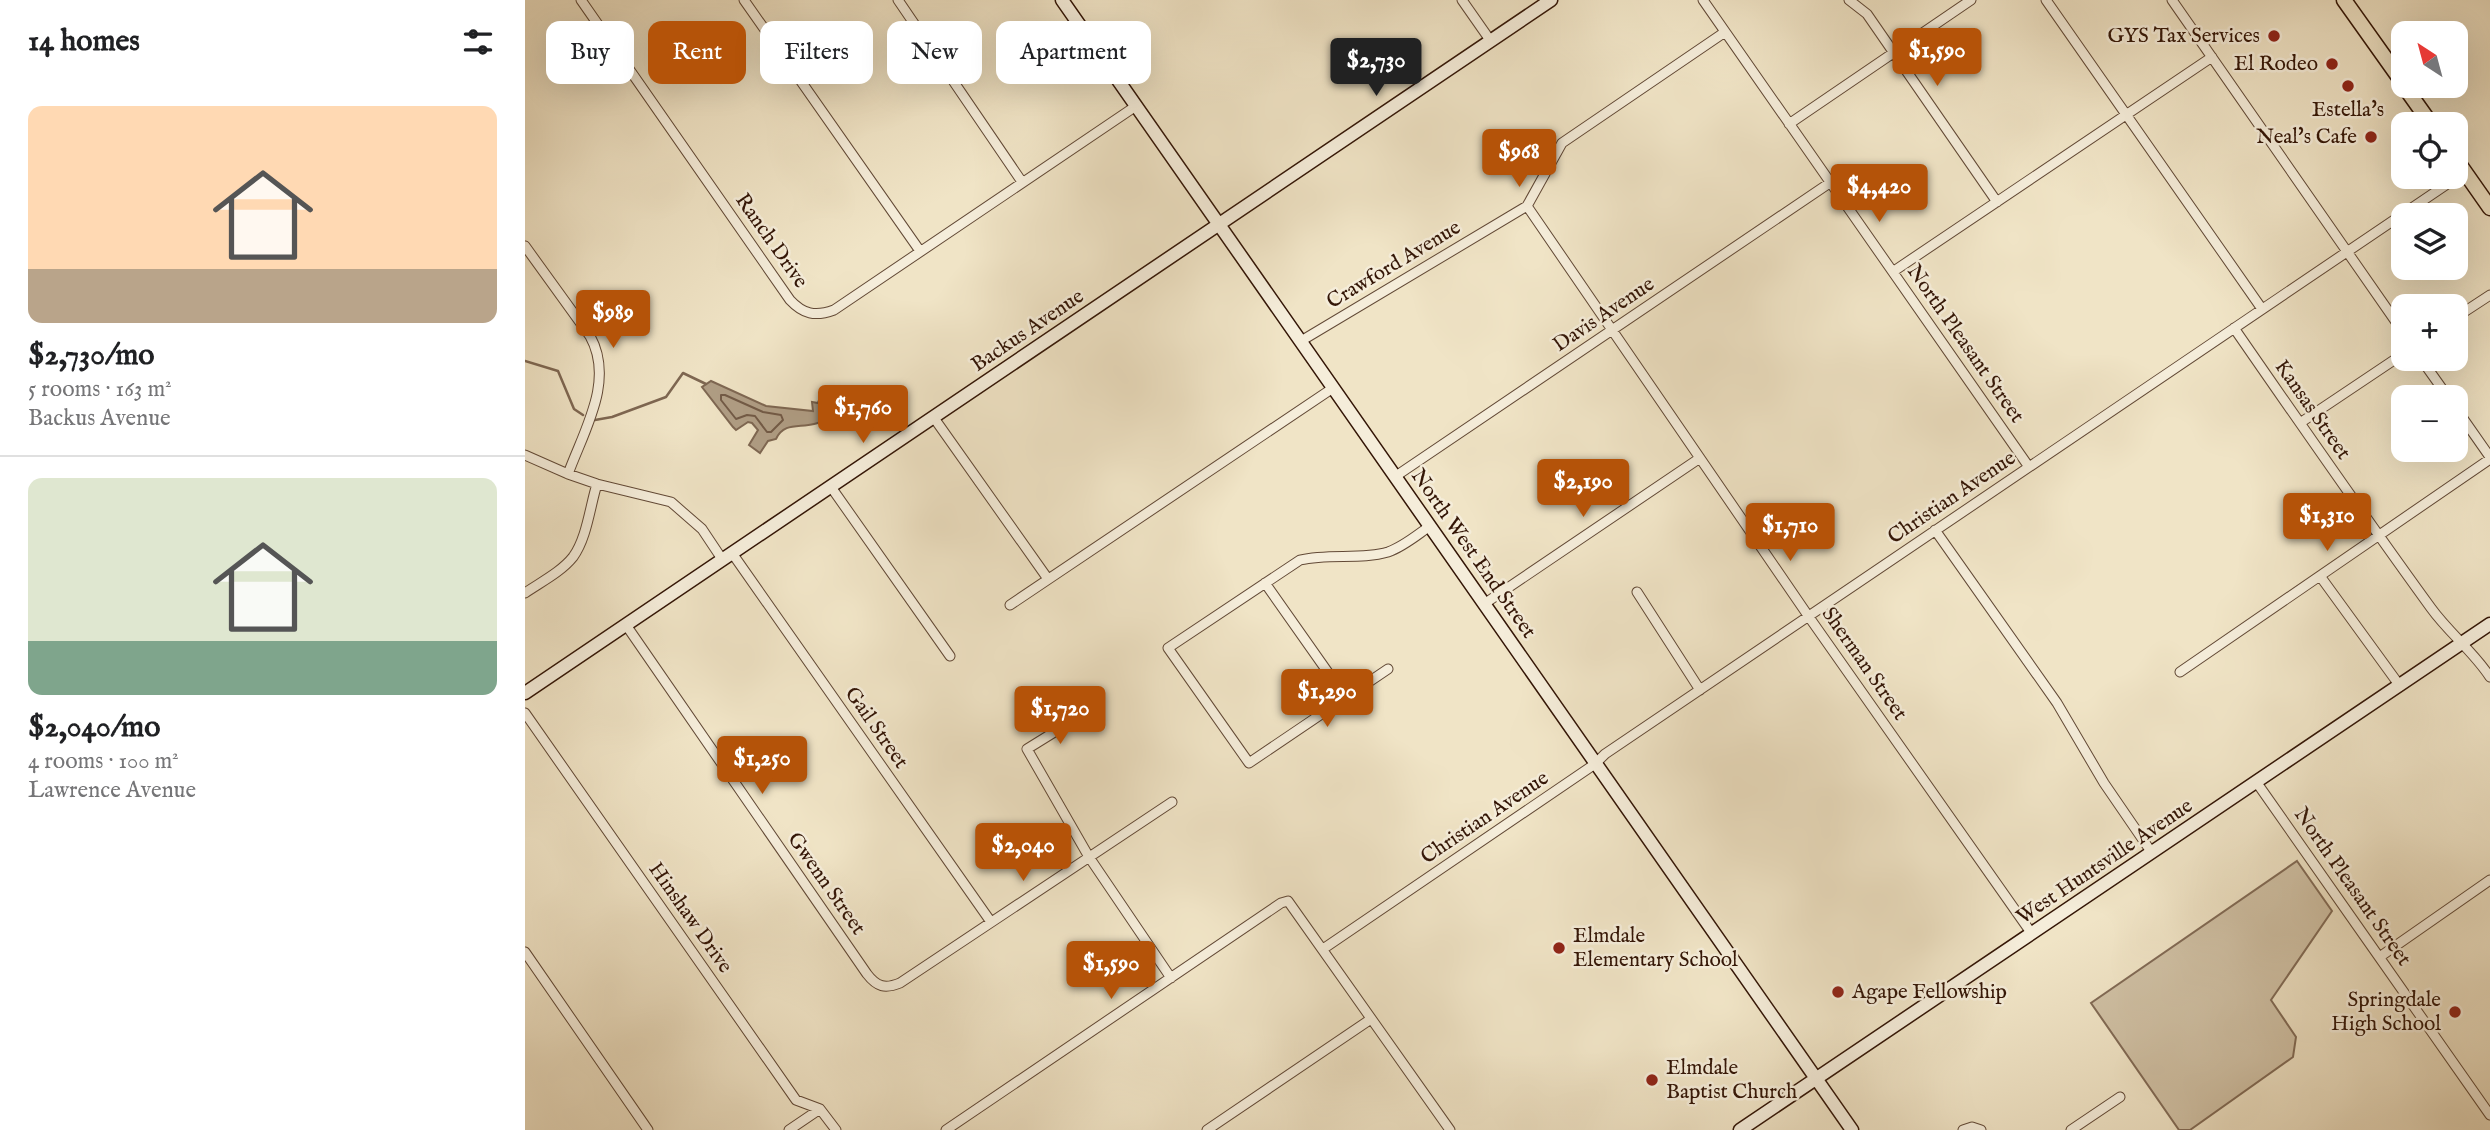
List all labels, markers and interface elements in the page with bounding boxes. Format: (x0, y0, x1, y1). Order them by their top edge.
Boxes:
chip: Buy (546, 21, 634, 84)
chip: Rent (648, 21, 746, 84)
chip: Filters (760, 21, 873, 84)
chip: New (887, 21, 982, 84)
chip: Apartment (996, 21, 1151, 84)
north arrow (2391, 21, 2467, 98)
map controls (2391, 21, 2468, 462)
text: 14 homes (28, 23, 140, 61)
icon: filters (459, 23, 497, 61)
place label: GYS Tax Services (2107, 23, 2260, 50)
pin: $1,590 (1880, 28, 1994, 88)
marker: GYS Tax Services (2266, 28, 2282, 44)
text: $1,590 (1908, 36, 1966, 65)
pin: $2,730 (1319, 38, 1433, 98)
text: $2,730 (1346, 46, 1406, 75)
place label: El Rodeo (2234, 51, 2318, 78)
marker: El Rodeo (2324, 56, 2340, 72)
marker: Estella's (2340, 78, 2356, 94)
place label: Estella's (2312, 97, 2384, 124)
button: locate (2391, 112, 2468, 189)
place label: Neal's Cafe (2256, 124, 2357, 151)
marker: Neal's Cafe (2363, 129, 2379, 145)
pin: $968 (1478, 130, 1560, 189)
text: $968 (1498, 137, 1540, 166)
icon: home (200, 152, 326, 278)
pin: $4,420 (1822, 164, 1936, 224)
text: $4,420 (1847, 172, 1911, 201)
street label: Ranch Drive (728, 188, 814, 294)
button: layers (2391, 203, 2468, 280)
street label: Crawford Avenue (1322, 214, 1466, 316)
street label: North Pleasant Street (1900, 259, 2030, 429)
street label: Davis Avenue (1548, 271, 1660, 359)
street label: Backus Avenue (966, 283, 1090, 379)
pin: $989 (572, 290, 654, 350)
button: + (2391, 294, 2468, 371)
text: $989 (592, 298, 634, 327)
text: $2,730/mo (28, 337, 155, 375)
street label: Kansas Street (2268, 355, 2356, 465)
text: 5 rooms · 163 m² (28, 375, 172, 404)
button: − (2391, 385, 2468, 462)
pin: $1,760 (806, 386, 920, 445)
text: $1,760 (834, 393, 892, 422)
text: Backus Avenue (28, 404, 171, 433)
street label: Christian Avenue (1883, 445, 2022, 551)
pin: $2,190 (1526, 460, 1640, 519)
street label: North West End Street (1404, 464, 1542, 644)
text: $2,190 (1553, 467, 1613, 496)
pin: $1,310 (2270, 494, 2384, 553)
text: $1,310 (2299, 501, 2355, 530)
pin: $1,710 (1733, 504, 1847, 563)
text: $1,710 (1762, 511, 1818, 540)
icon: home (200, 524, 326, 650)
street label: Sherman Street (1815, 602, 1913, 726)
pin: $1,290 (1270, 670, 1384, 729)
text: $1,290 (1297, 677, 1357, 706)
street label: Gail Street (838, 682, 914, 774)
pin: $1,720 (1003, 686, 1117, 746)
text: $1,720 (1030, 694, 1090, 723)
text: $2,040/mo (28, 709, 160, 747)
pin: $1,250 (705, 736, 819, 796)
text: $1,250 (733, 744, 791, 773)
text: 4 rooms · 100 m² (28, 747, 179, 776)
street label: Christian Avenue (1416, 765, 1555, 871)
text: Lawrence Avenue (28, 776, 196, 805)
street label: West Huntsville Avenue (2012, 793, 2199, 931)
street label: North Pleasant Street (2287, 802, 2417, 972)
pin: $2,040 (966, 824, 1080, 883)
street label: Gwenn Street (781, 827, 871, 941)
text: $2,040 (991, 831, 1055, 860)
street label: Hinshaw Drive (642, 857, 738, 979)
place label: Elmdale Elementary School (1573, 923, 1738, 974)
marker: Elmdale Elementary School (1551, 940, 1567, 956)
pin: $1,590 (1054, 942, 1168, 1001)
text: $1,590 (1082, 949, 1140, 978)
place label: Agape Fellowship (1851, 979, 2007, 1006)
marker: Agape Fellowship (1830, 984, 1846, 1000)
place label: Springdale High School (2331, 987, 2441, 1038)
marker: Springdale High School (2447, 1004, 2463, 1020)
place label: Elmdale Baptist Church (1666, 1055, 1797, 1106)
marker: Elmdale Baptist Church (1644, 1072, 1660, 1088)

